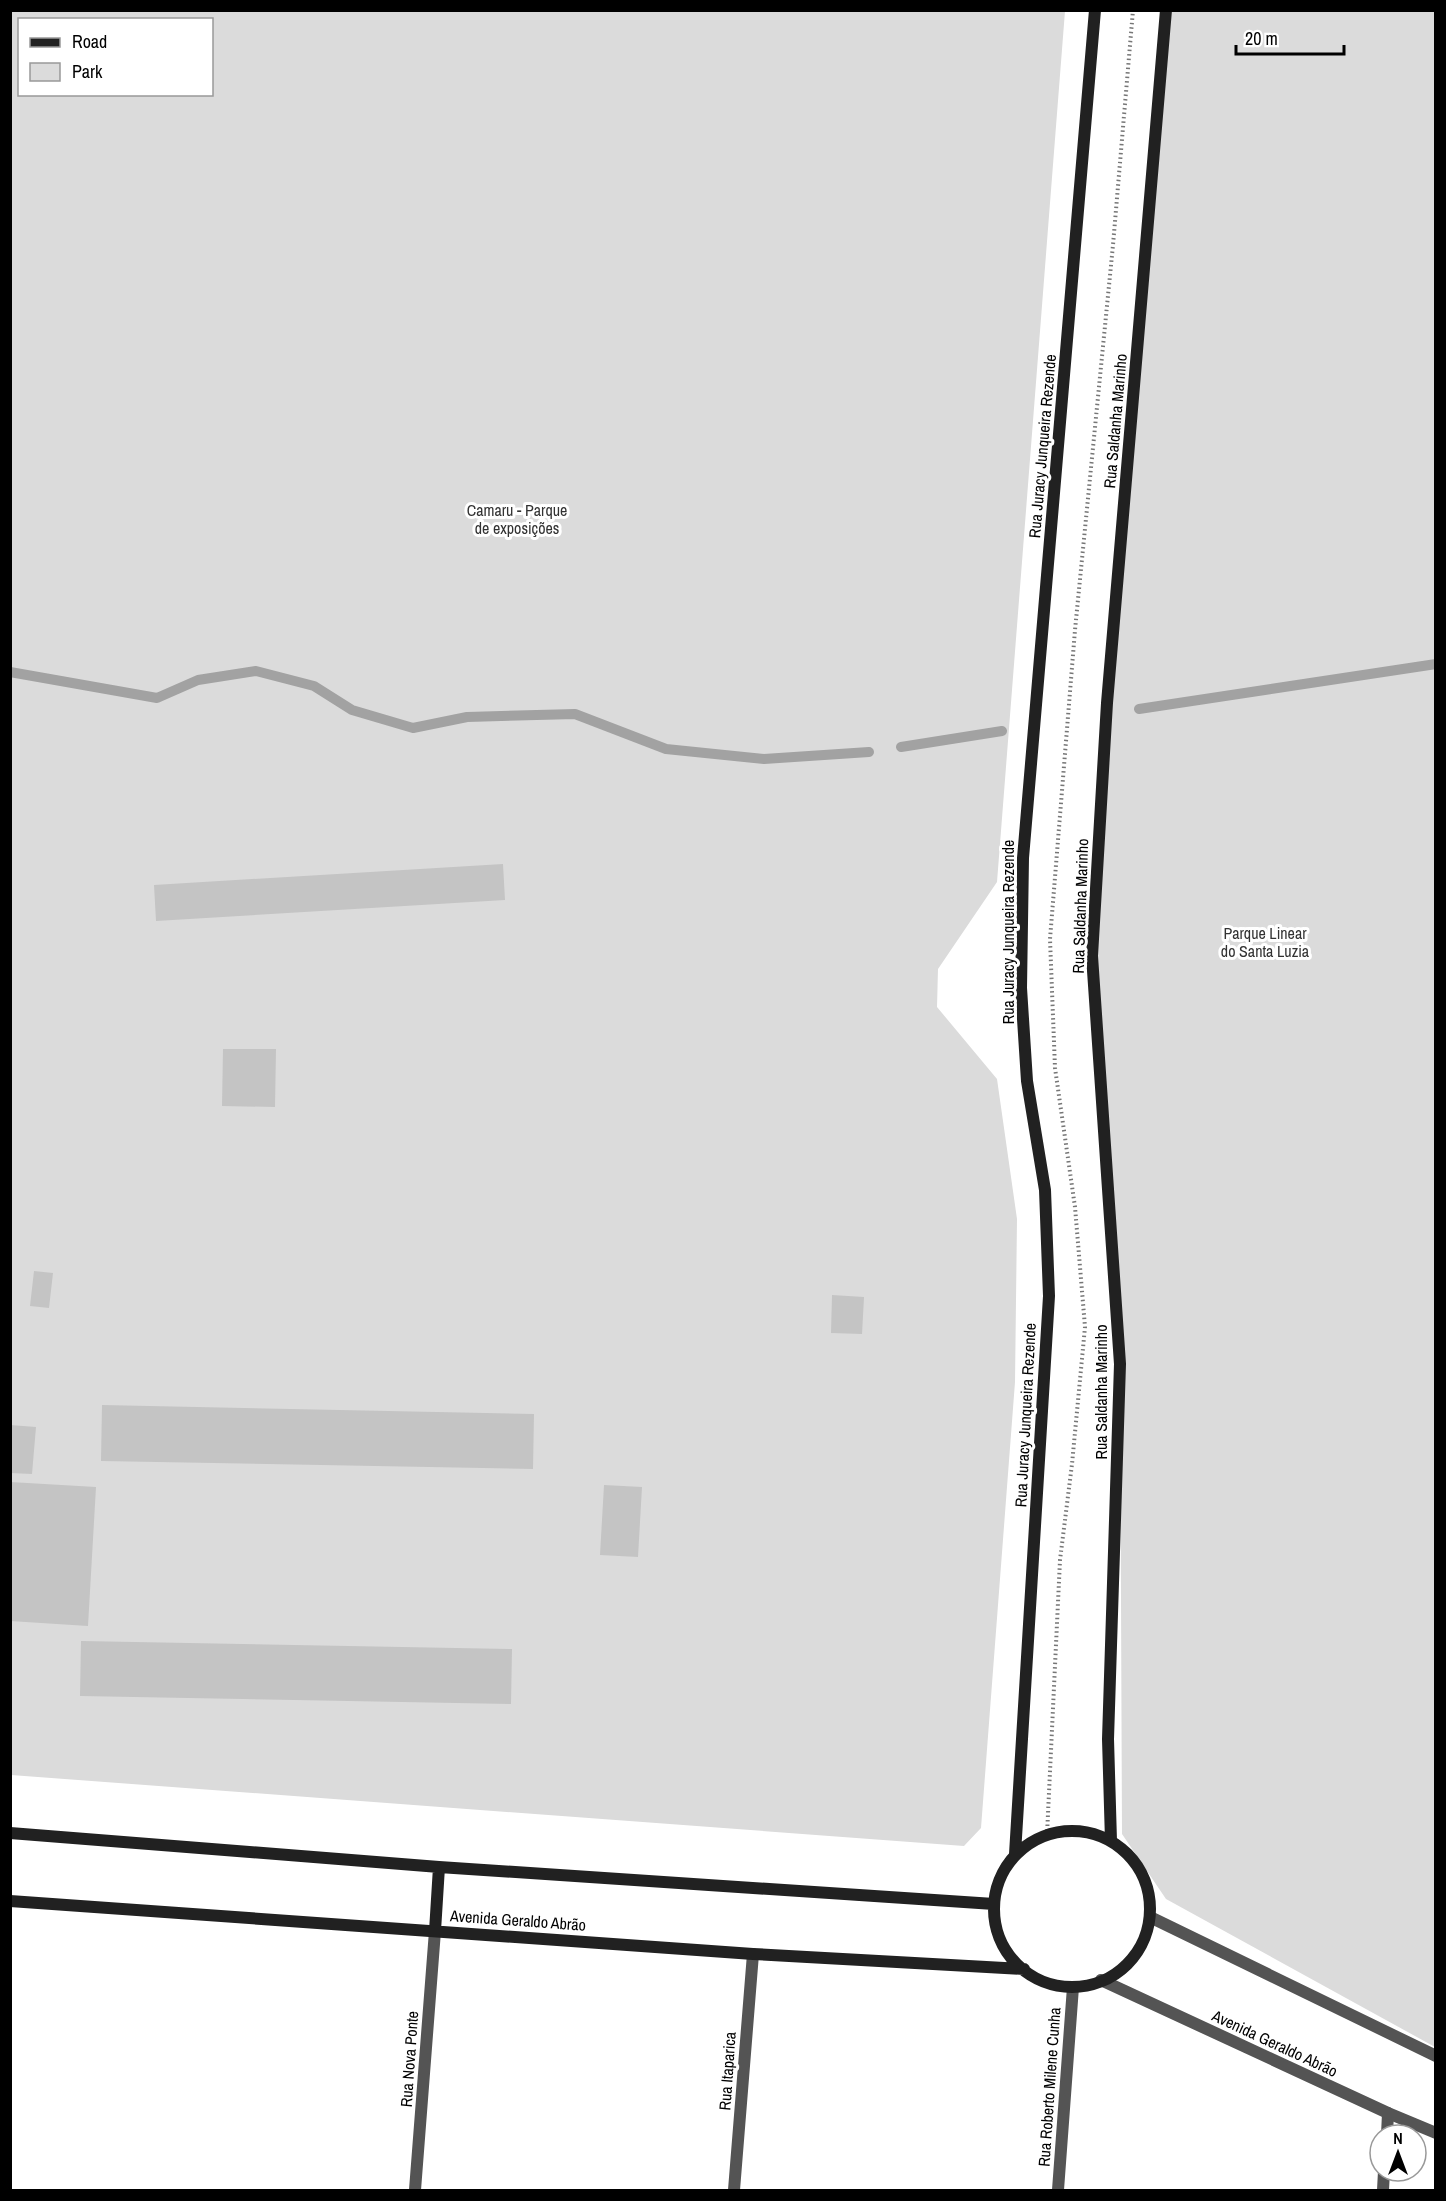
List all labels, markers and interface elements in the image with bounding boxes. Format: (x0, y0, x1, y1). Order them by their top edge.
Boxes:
legend (18, 18, 213, 96)
scale bar (1236, 18, 1344, 56)
text: 20 m (1245, 26, 1278, 51)
text: Road (72, 29, 107, 54)
text: Park (72, 59, 103, 84)
street label: Rua Juracy Junqueira Rezende (1023, 353, 1061, 539)
street label: Rua Saldanha Marinho (1098, 353, 1132, 489)
park label: Camaru - Parque de exposições (467, 499, 567, 539)
street label: Rua Saldanha Marinho (1067, 838, 1093, 974)
street label: Rua Juracy Junqueira Rezende (997, 840, 1019, 1024)
park label: Parque Linear do Santa Luzia (1221, 922, 1310, 962)
street label: Rua Juracy Junqueira Rezende (1009, 1322, 1041, 1508)
street label: Rua Saldanha Marinho (1090, 1325, 1112, 1459)
street label: Avenida Geraldo Abrão (448, 1904, 587, 1936)
street label: Avenida Geraldo Abrão (1208, 2004, 1341, 2082)
street label: Rua Roberto Milene Cunha (1032, 2006, 1066, 2167)
street label: Rua Nova Ponte (395, 2010, 423, 2108)
street label: Rua Itaparica (713, 2030, 741, 2111)
north arrow (1368, 2123, 1428, 2183)
text: N (1393, 2127, 1403, 2149)

